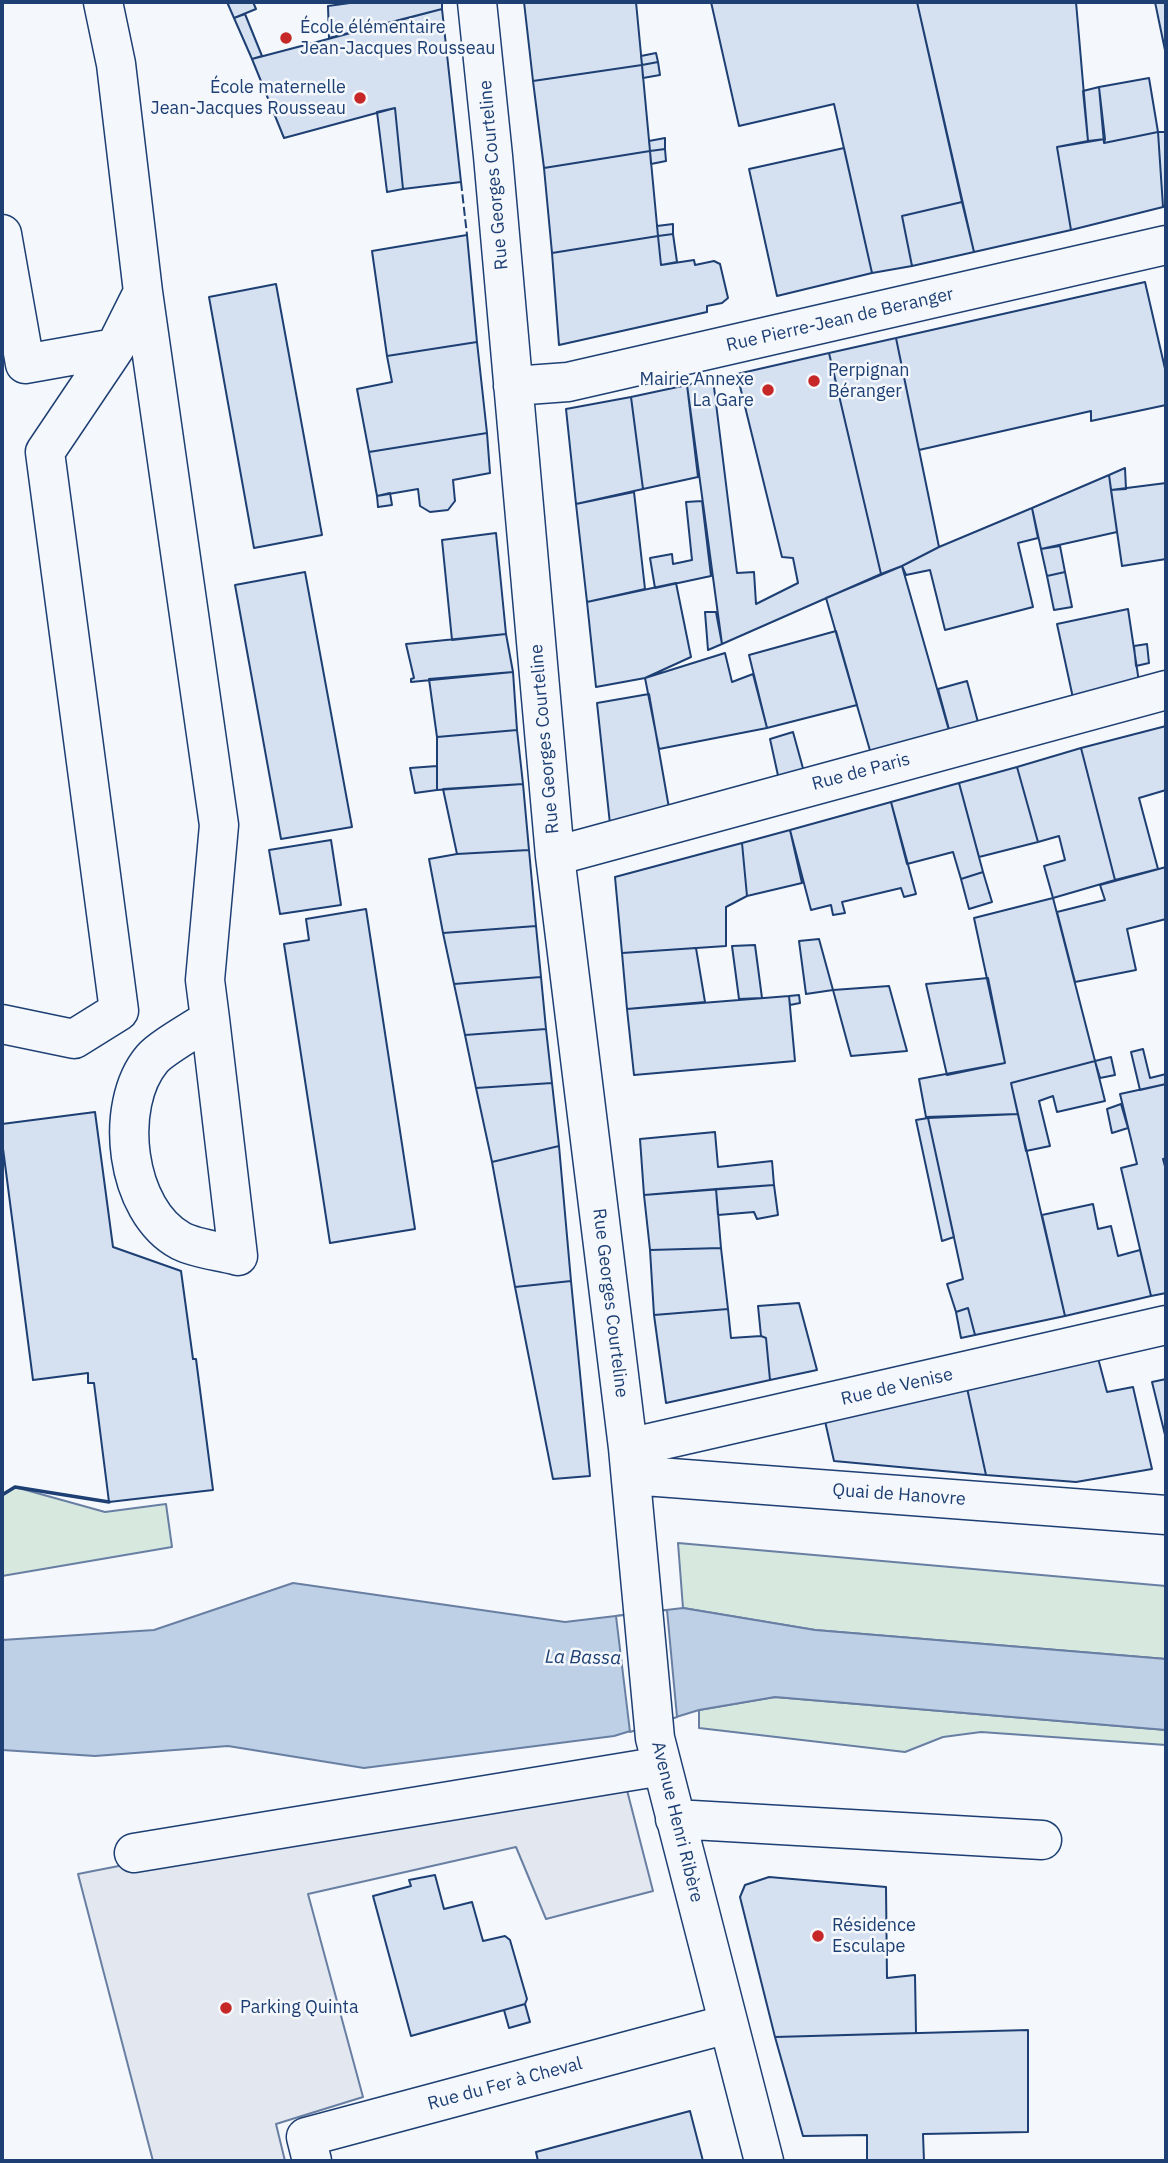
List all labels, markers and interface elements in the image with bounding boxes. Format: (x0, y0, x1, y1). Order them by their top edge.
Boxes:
place label: École élémentaire Jean-Jacques Rousseau (300, 17, 496, 60)
marker: École élémentaire Jean-Jacques Rousseau (278, 30, 294, 46)
place label: École maternelle Jean-Jacques Rousseau (150, 77, 346, 119)
street label: Rue Georges Courteline (475, 79, 513, 271)
marker: École maternelle Jean-Jacques Rousseau (352, 90, 368, 106)
street label: Rue Pierre-Jean de Beranger (724, 283, 956, 357)
place label: Perpignan Béranger (828, 360, 910, 402)
place label: Mairie Annexe La Gare (640, 369, 754, 412)
marker: Perpignan Béranger (806, 373, 822, 389)
marker: Mairie Annexe La Gare (760, 382, 776, 398)
street label: Rue Georges Courteline (526, 643, 564, 835)
street label: Rue de Paris (810, 749, 912, 795)
street label: Rue Georges Courteline (588, 1207, 632, 1399)
street label: Rue de Venise (839, 1364, 955, 1410)
street label: Quai de Hanovre (832, 1480, 966, 1510)
water label: La Bassa (545, 1646, 621, 1670)
street label: Avenue Henri Ribère (647, 1739, 707, 1905)
place label: Résidence Esculape (832, 1915, 916, 1958)
marker: Résidence Esculape (810, 1928, 826, 1944)
place label: Parking Quinta (240, 1997, 359, 2019)
marker: Parking Quinta (218, 2000, 234, 2016)
street label: Rue du Fer à Cheval (425, 2053, 585, 2115)

